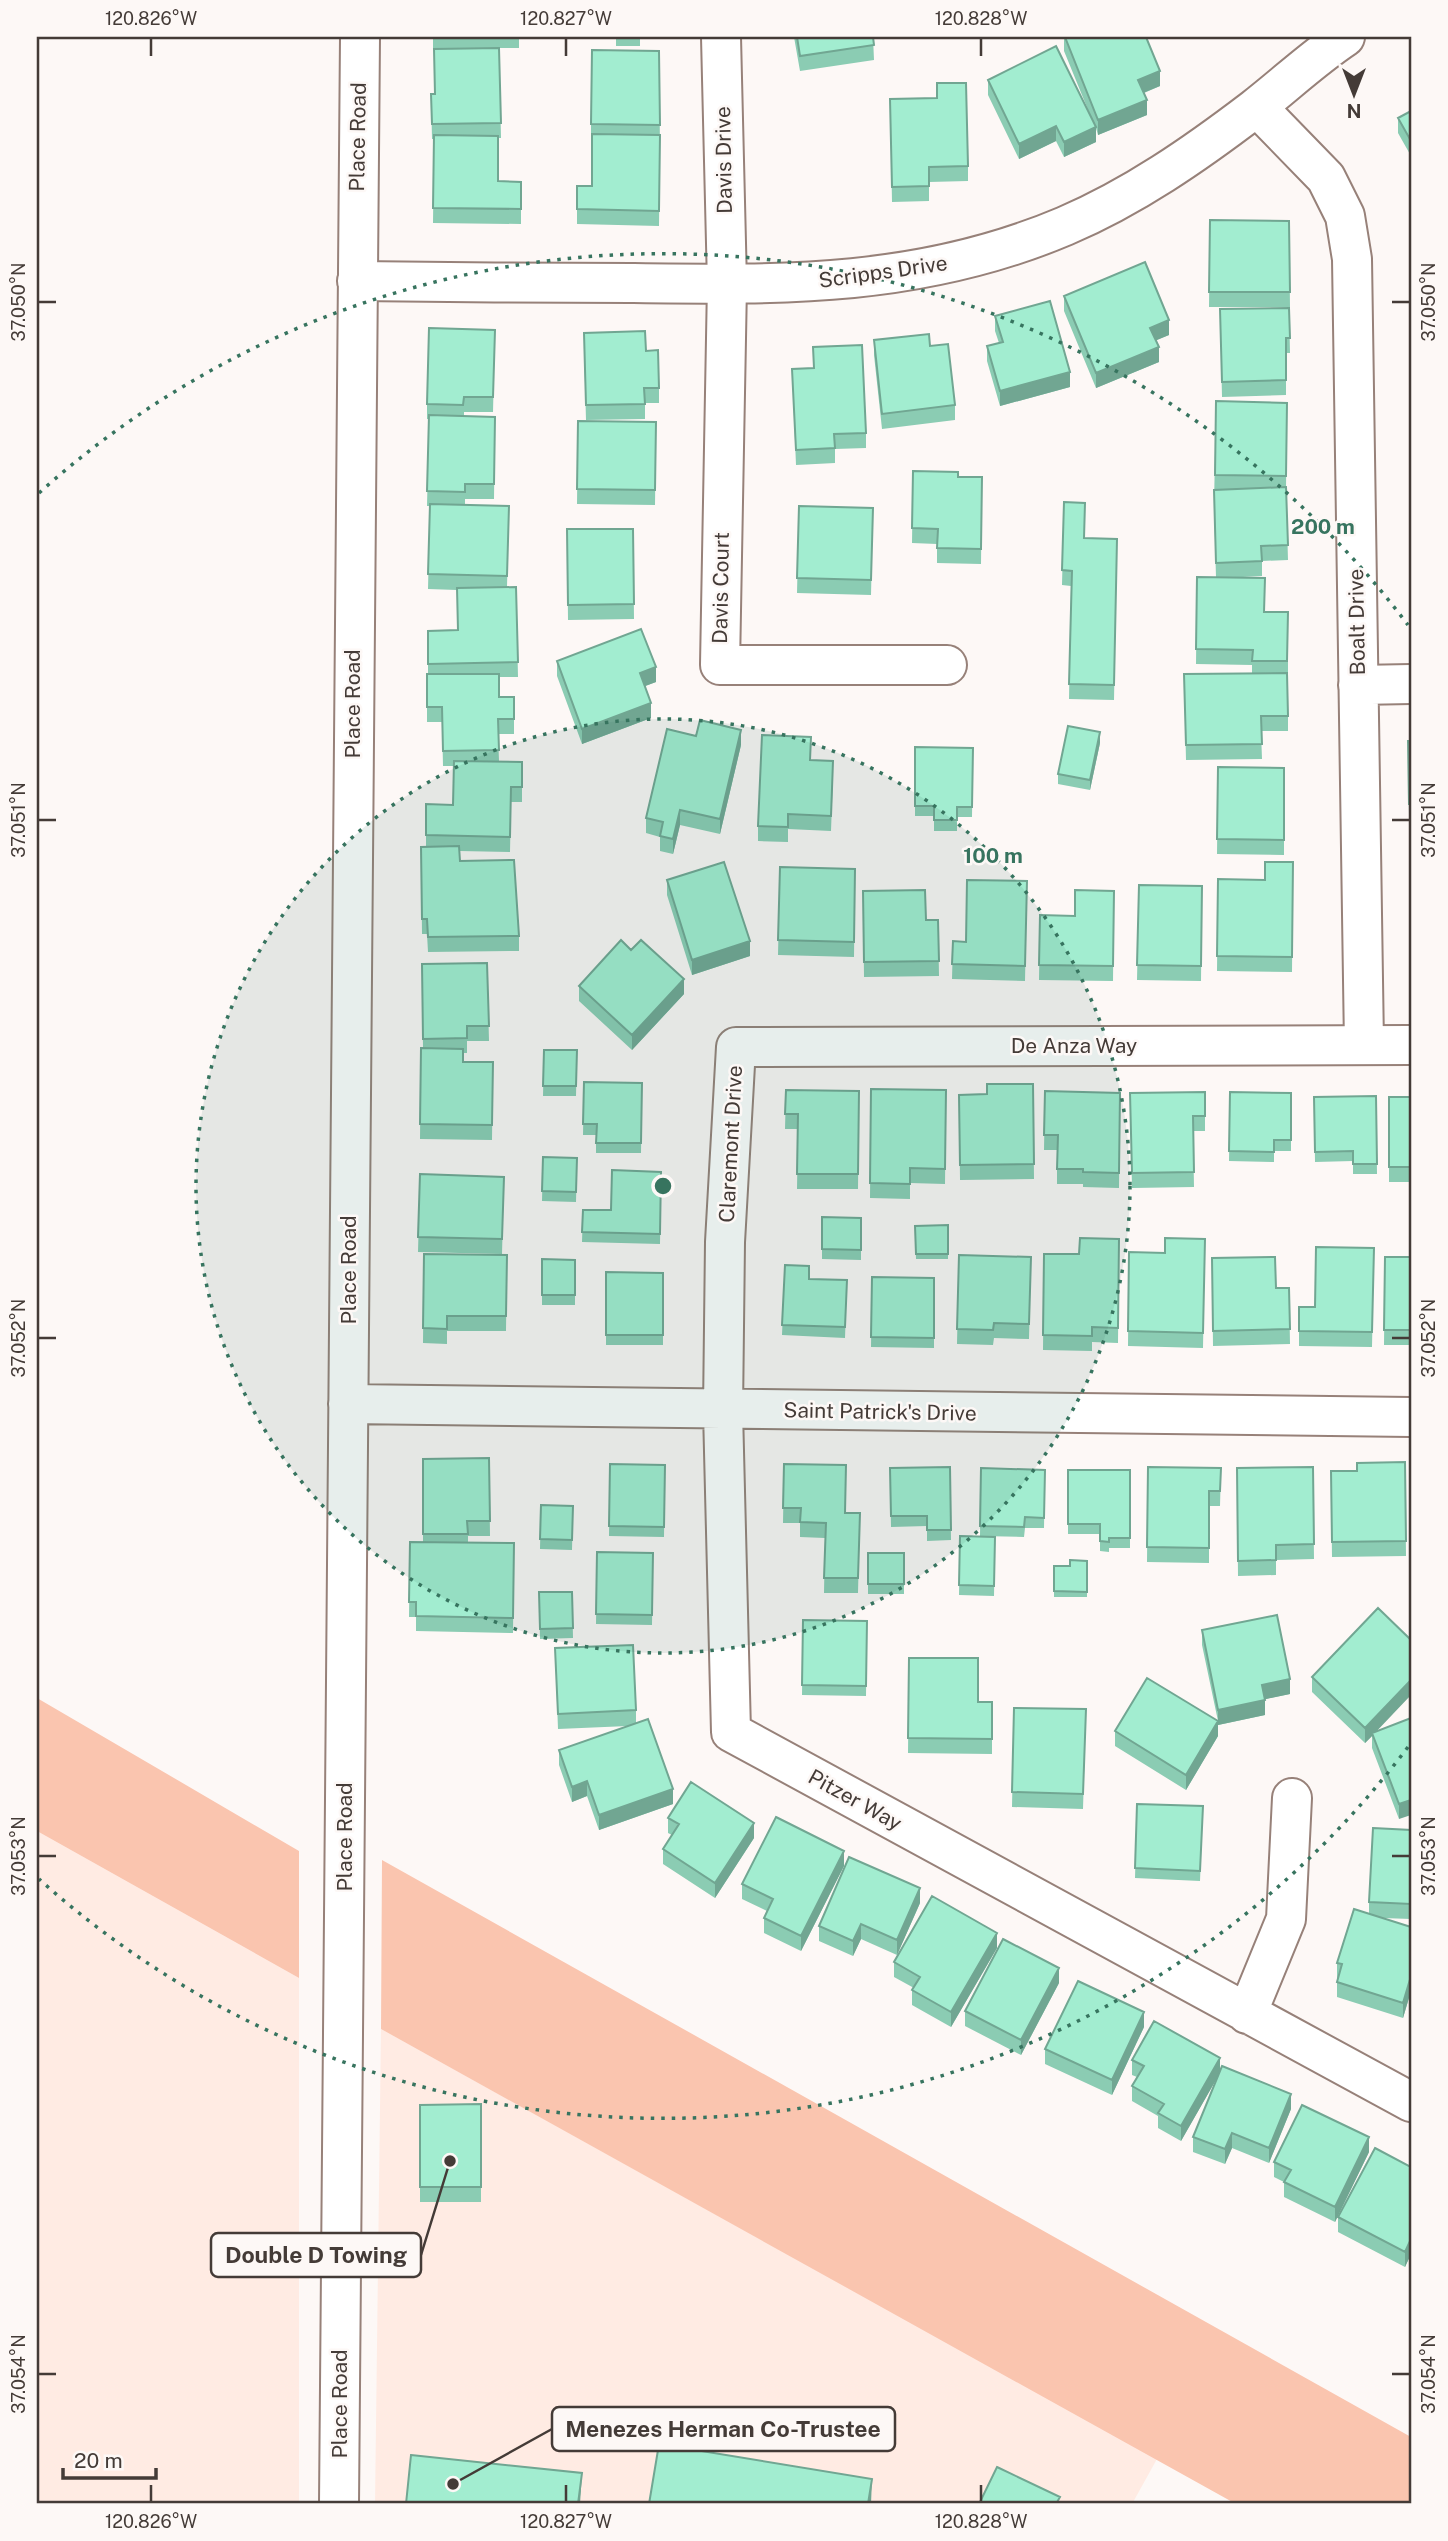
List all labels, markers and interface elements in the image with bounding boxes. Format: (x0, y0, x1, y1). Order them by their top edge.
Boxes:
text: 120.826°W (105, 8, 197, 29)
text: 120.827°W (520, 8, 612, 29)
text: 120.828°W (935, 8, 1027, 29)
north arrow (1318, 60, 1388, 130)
street label: Place Road (344, 82, 371, 192)
text: N (1347, 100, 1361, 122)
street label: Davis Drive (710, 106, 737, 214)
street label: Scripps Drive (817, 250, 949, 293)
text: 37.050°N (8, 262, 29, 342)
text: 37.050°N (1418, 262, 1439, 342)
text: 200 m (1291, 514, 1355, 539)
street label: Davis Court (707, 532, 734, 644)
street label: Boalt Drive (1343, 569, 1370, 676)
street label: Place Road (340, 649, 365, 759)
text: 37.051°N (8, 782, 29, 858)
text: 37.051°N (1418, 782, 1439, 858)
text: 100 m (963, 843, 1023, 868)
street label: De Anza Way (1011, 1033, 1137, 1058)
street label: Claremont Drive (714, 1065, 747, 1223)
centre of rings (651, 1174, 675, 1198)
street label: Place Road (336, 1215, 361, 1325)
text: 37.052°N (8, 1299, 29, 1377)
text: 37.052°N (1418, 1299, 1439, 1377)
street label: Saint Patrick's Drive (783, 1397, 977, 1426)
street label: Pitzer Way (804, 1764, 906, 1835)
street label: Place Road (332, 1782, 357, 1892)
text: 37.053°N (8, 1816, 29, 1896)
text: 37.053°N (1418, 1816, 1439, 1896)
callout: Double D Towing (211, 2233, 421, 2277)
text: Double D Towing (225, 2241, 407, 2268)
text: 37.054°N (8, 2334, 29, 2414)
text: 37.054°N (1418, 2334, 1439, 2414)
street label: Place Road (327, 2349, 352, 2459)
callout: Menezes Herman Co-Trustee (552, 2407, 895, 2451)
text: Menezes Herman Co-Trustee (565, 2415, 881, 2442)
scale bar (63, 2436, 156, 2480)
text: 20 m (74, 2448, 123, 2473)
text: 120.826°W (105, 2511, 197, 2532)
text: 120.827°W (520, 2511, 612, 2532)
text: 120.828°W (935, 2511, 1027, 2532)

